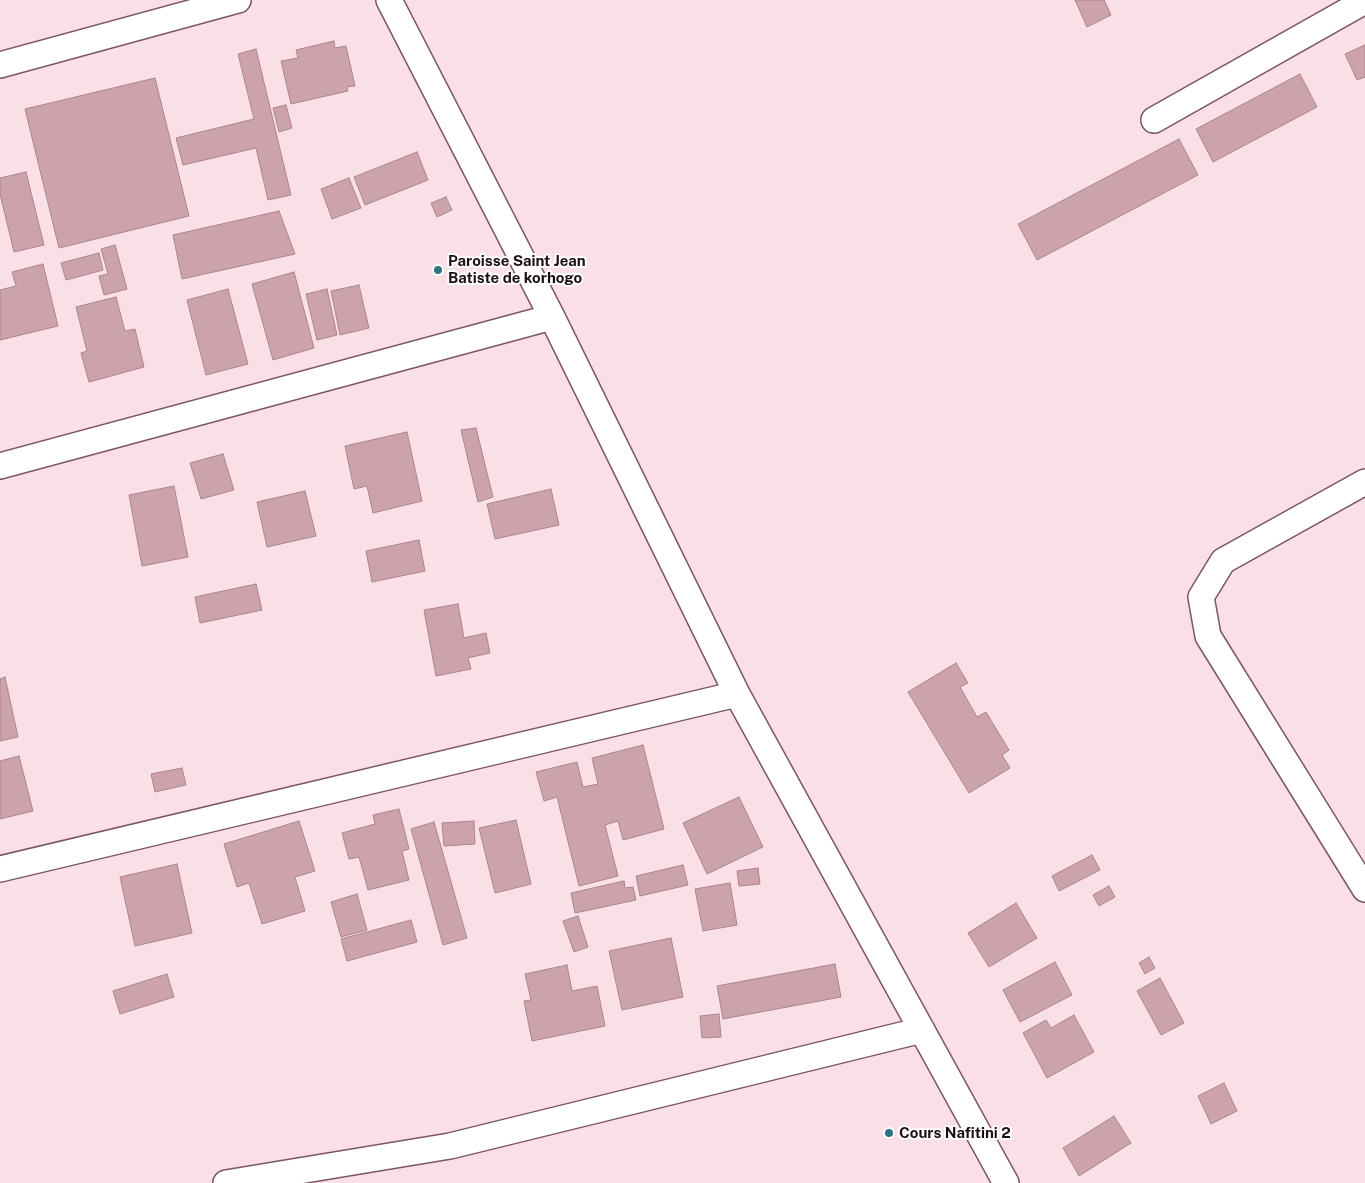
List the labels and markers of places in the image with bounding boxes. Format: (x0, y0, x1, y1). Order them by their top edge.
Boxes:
place label: Paroisse Saint Jean Batiste de korhogo (448, 252, 586, 287)
marker: Paroisse Saint Jean Batiste de korhogo (432, 264, 444, 276)
place label: Cours Nafitini 2 (899, 1124, 1011, 1142)
marker: Cours Nafitini 2 (883, 1127, 895, 1139)

